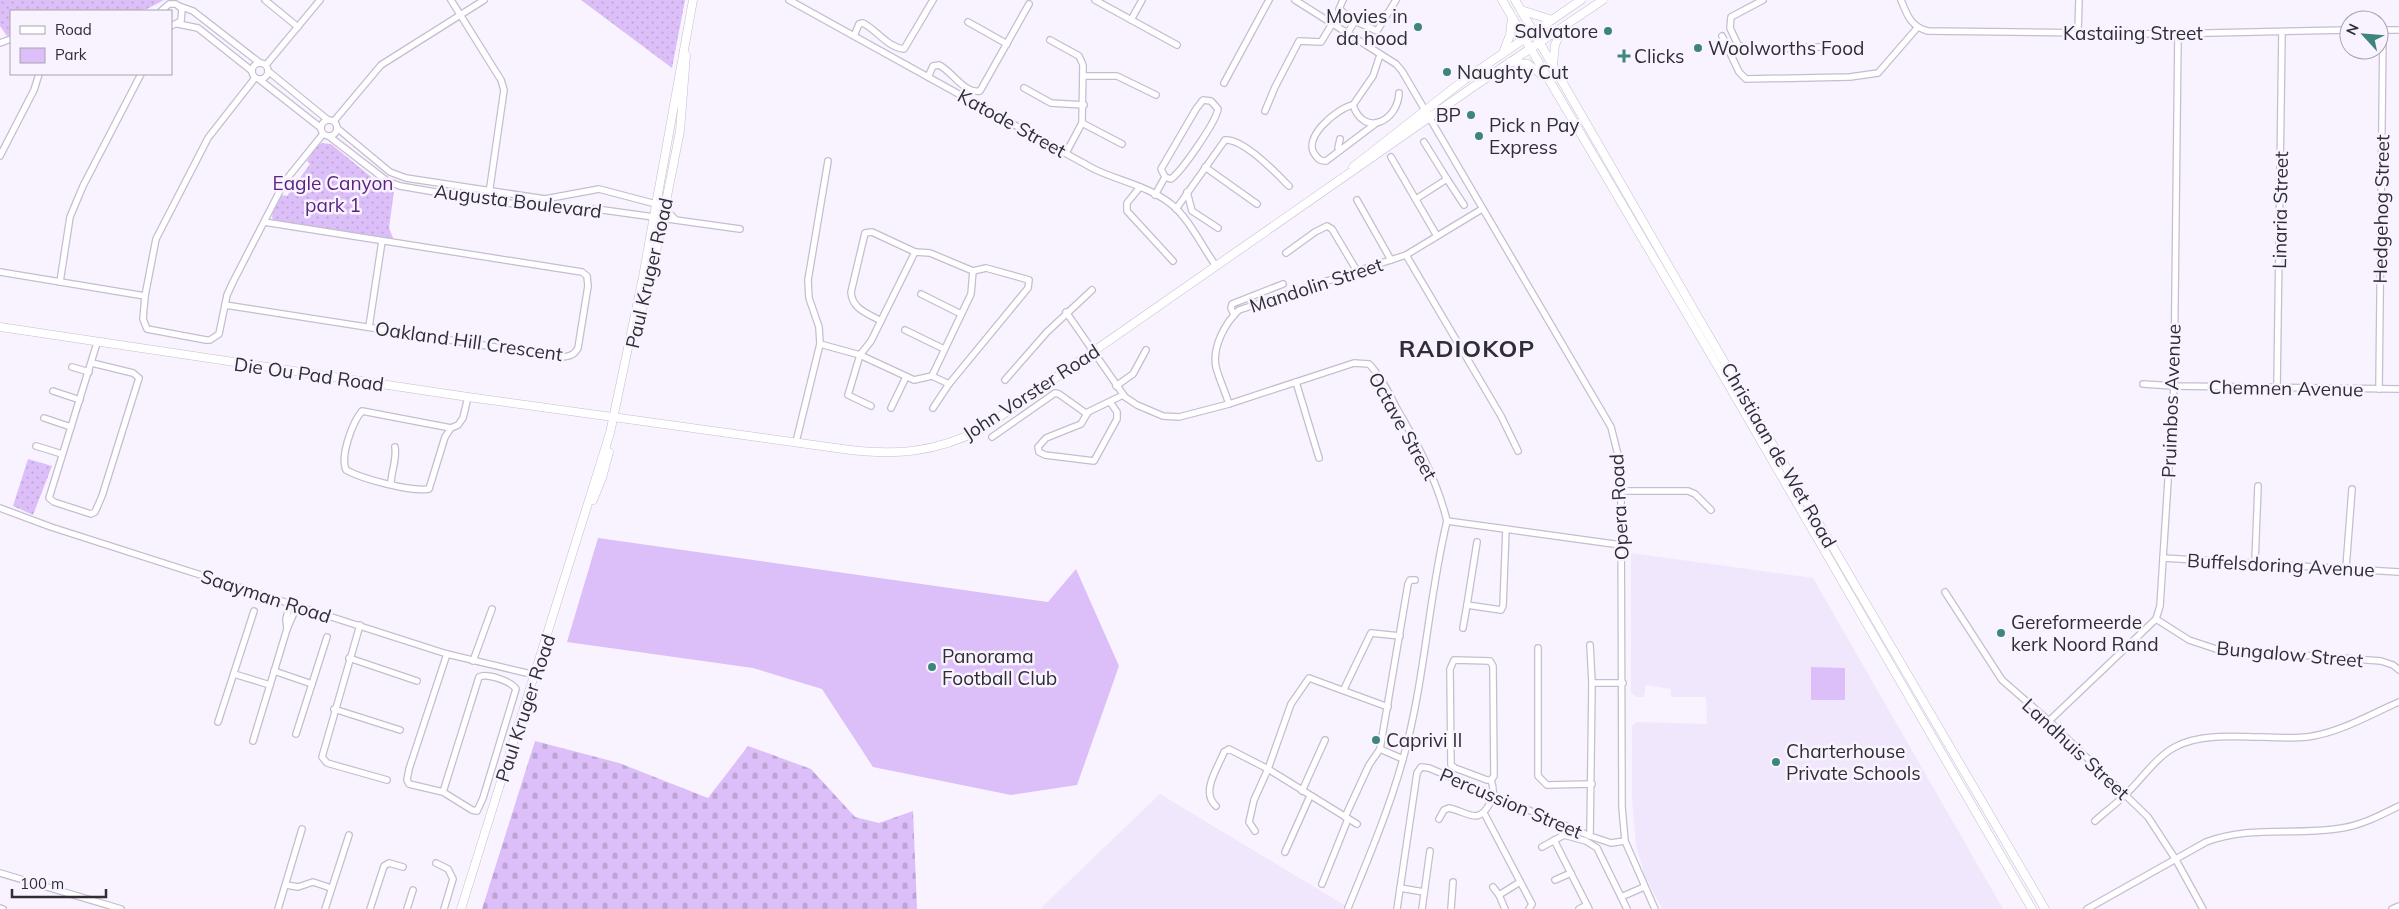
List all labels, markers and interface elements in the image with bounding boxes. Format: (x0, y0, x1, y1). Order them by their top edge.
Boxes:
place label: Movies in da hood (1326, 4, 1408, 50)
legend (10, 10, 172, 75)
north arrow (2339, 10, 2389, 60)
place label: Salvatore (1514, 19, 1598, 43)
text: Road (55, 20, 92, 39)
marker: Movies in da hood (1412, 21, 1424, 33)
street label: Kastaiing Street (2063, 21, 2203, 45)
text: N (2342, 21, 2363, 38)
marker: Salvatore (1602, 25, 1614, 37)
place label: Woolworths Food (1708, 36, 1864, 60)
marker: Woolworths Food (1692, 42, 1704, 54)
place label: Clicks (1634, 44, 1684, 68)
text: Park (55, 45, 87, 64)
marker: Clicks (1618, 50, 1630, 62)
place label: Naughty Cut (1457, 60, 1569, 84)
marker: Naughty Cut (1441, 66, 1453, 78)
street label: Katode Street (954, 83, 1071, 163)
place label: BP (1436, 103, 1461, 127)
marker: BP (1465, 109, 1477, 121)
place label: Pick n Pay Express (1489, 113, 1579, 159)
marker: Pick n Pay Express (1473, 130, 1485, 142)
street label: Hedgehog Street (2368, 134, 2394, 284)
street label: Linaria Street (2267, 151, 2293, 269)
park label: Eagle Canyon park 1 (273, 171, 393, 217)
street label: Augusta Boulevard (433, 179, 603, 223)
street label: Paul Kruger Road (620, 195, 678, 351)
street label: Mandolin Street (1246, 252, 1386, 318)
street label: Oakland Hill Crescent (374, 316, 565, 366)
street label: Pruimbos Avenue (2156, 324, 2186, 478)
district label: RADIOKOP (1399, 333, 1535, 363)
street label: John Vorster Road (958, 339, 1104, 445)
street label: Die Ou Pad Road (233, 352, 385, 396)
street label: Christiaan de Wet Road (1716, 358, 1842, 552)
street label: Octave Street (1363, 368, 1443, 485)
street label: Chemnen Avenue (2208, 375, 2364, 401)
street label: Opera Road (1604, 453, 1634, 561)
street label: Buffelsdoring Avenue (2187, 548, 2375, 582)
street label: Saayman Road (198, 564, 334, 628)
place label: Gereformeerde kerk Noord Rand (2011, 610, 2159, 656)
marker: Gereformeerde kerk Noord Rand (1995, 627, 2007, 639)
street label: Paul Kruger Road (490, 631, 560, 785)
street label: Bungalow Street (2216, 636, 2365, 672)
place label: Panorama Football Club (942, 644, 1057, 690)
marker: Panorama Football Club (926, 661, 938, 673)
street label: Landhuis Street (2017, 693, 2135, 805)
place label: Caprivi II (1386, 728, 1462, 752)
marker: Caprivi II (1370, 734, 1382, 746)
place label: Charterhouse Private Schools (1786, 739, 1921, 785)
marker: Charterhouse Private Schools (1770, 756, 1782, 768)
street label: Percussion Street (1436, 762, 1586, 844)
scale bar (12, 866, 106, 898)
text: 100 m (20, 874, 64, 893)

